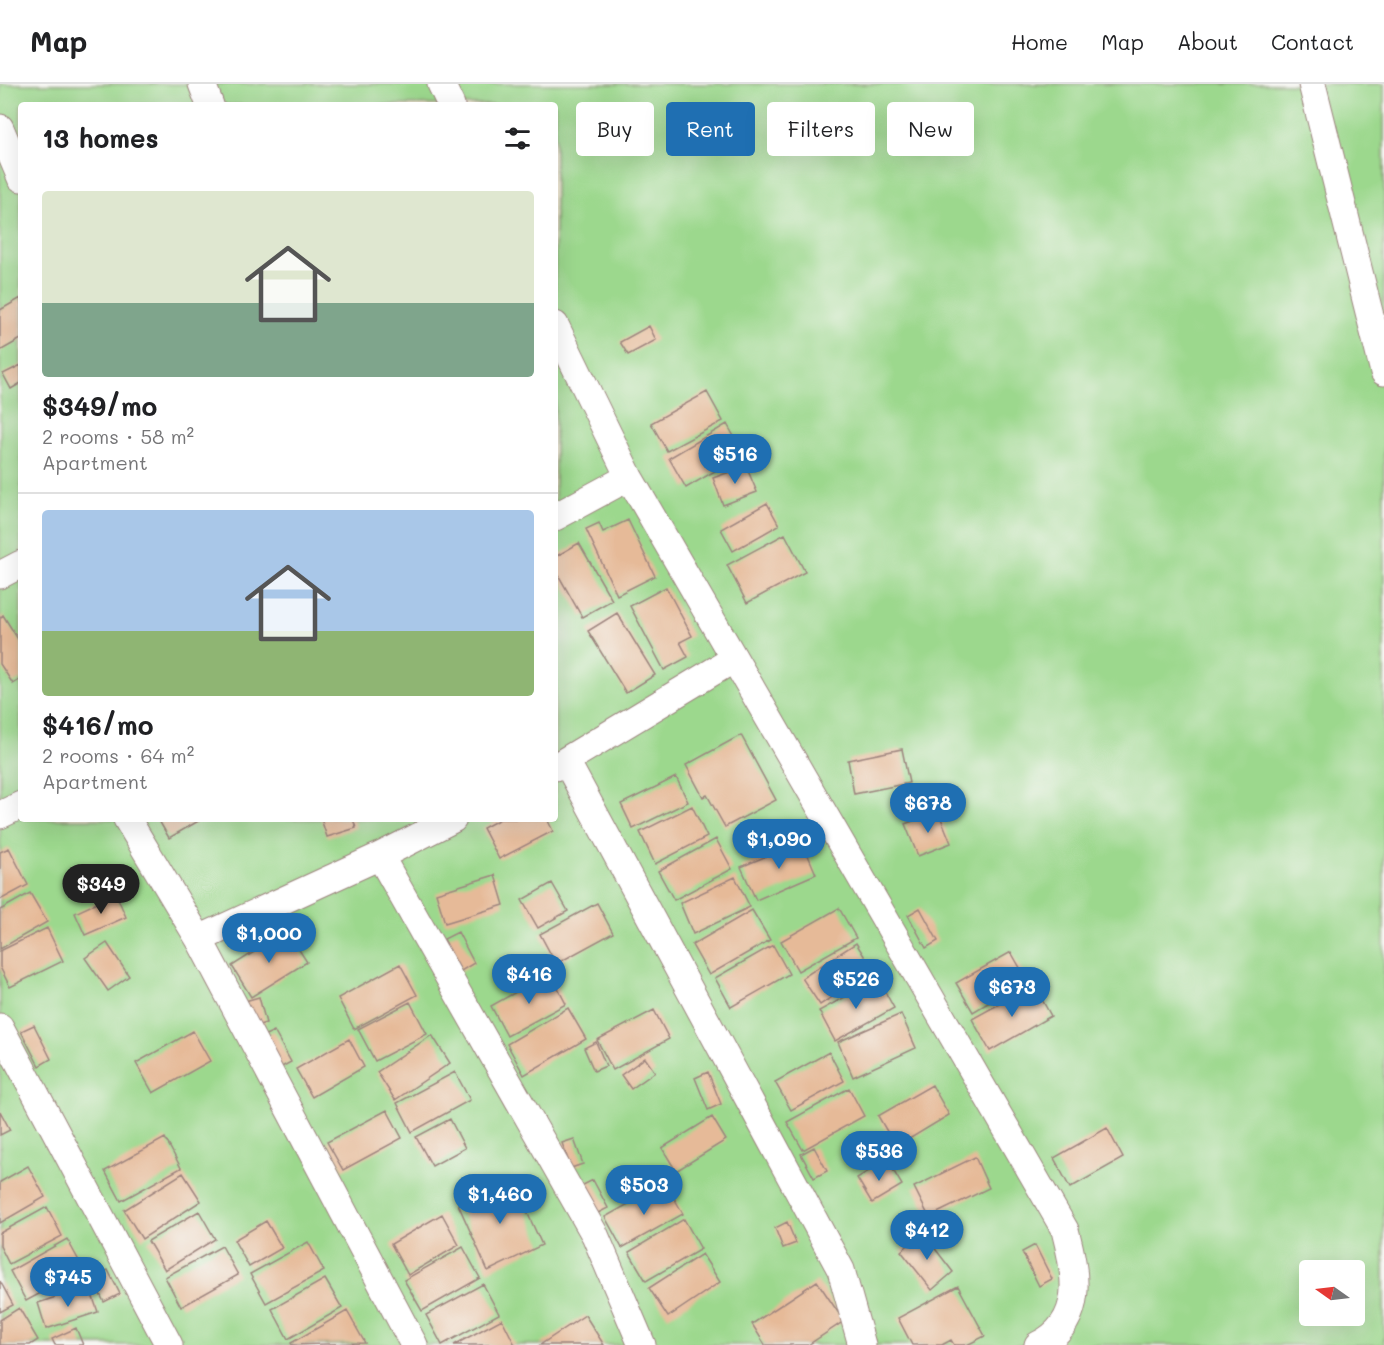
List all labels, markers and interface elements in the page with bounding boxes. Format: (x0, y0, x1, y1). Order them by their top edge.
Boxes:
text: Map (30, 23, 87, 59)
text: Home (1011, 28, 1068, 55)
text: Map (1101, 28, 1144, 55)
text: About (1177, 28, 1238, 55)
text: Contact (1271, 28, 1354, 55)
chip: Buy (576, 102, 654, 156)
chip: Rent (666, 102, 755, 156)
chip: Filters (767, 102, 875, 156)
chip: New (887, 102, 974, 156)
text: 13 homes (42, 121, 159, 155)
icon: filters (501, 122, 534, 155)
icon: home (234, 230, 342, 338)
text: $349/mo (42, 389, 157, 423)
text: 2 rooms · 58 m² (42, 423, 194, 449)
pin: $516 (699, 434, 771, 485)
text: $516 (713, 440, 758, 466)
text: Apartment (42, 449, 148, 475)
icon: home (234, 549, 342, 657)
text: $416/mo (42, 708, 153, 742)
text: 2 rooms · 64 m² (42, 742, 194, 768)
text: Apartment (42, 768, 148, 794)
pin: $678 (892, 783, 964, 834)
text: $678 (904, 789, 952, 815)
pin: $1,090 (730, 819, 828, 870)
text: $1,090 (746, 825, 812, 851)
pin: $349 (65, 864, 137, 915)
text: $349 (76, 870, 126, 896)
pin: $1,000 (220, 913, 318, 964)
text: $1,000 (236, 919, 302, 945)
pin: $416 (493, 954, 565, 1005)
pin: $526 (820, 959, 892, 1010)
text: $416 (506, 960, 552, 986)
text: $526 (832, 965, 880, 991)
pin: $673 (976, 967, 1048, 1018)
text: $673 (988, 973, 1036, 999)
pin: $536 (843, 1131, 915, 1182)
text: $536 (855, 1137, 903, 1163)
pin: $503 (608, 1165, 680, 1216)
text: $503 (620, 1171, 668, 1197)
pin: $1,460 (451, 1174, 549, 1225)
text: $1,460 (468, 1180, 533, 1206)
pin: $412 (891, 1210, 963, 1261)
text: $412 (904, 1216, 950, 1242)
pin: $745 (32, 1257, 104, 1308)
north arrow (1299, 1260, 1365, 1326)
map controls (1299, 1260, 1365, 1326)
text: $745 (44, 1263, 92, 1289)

